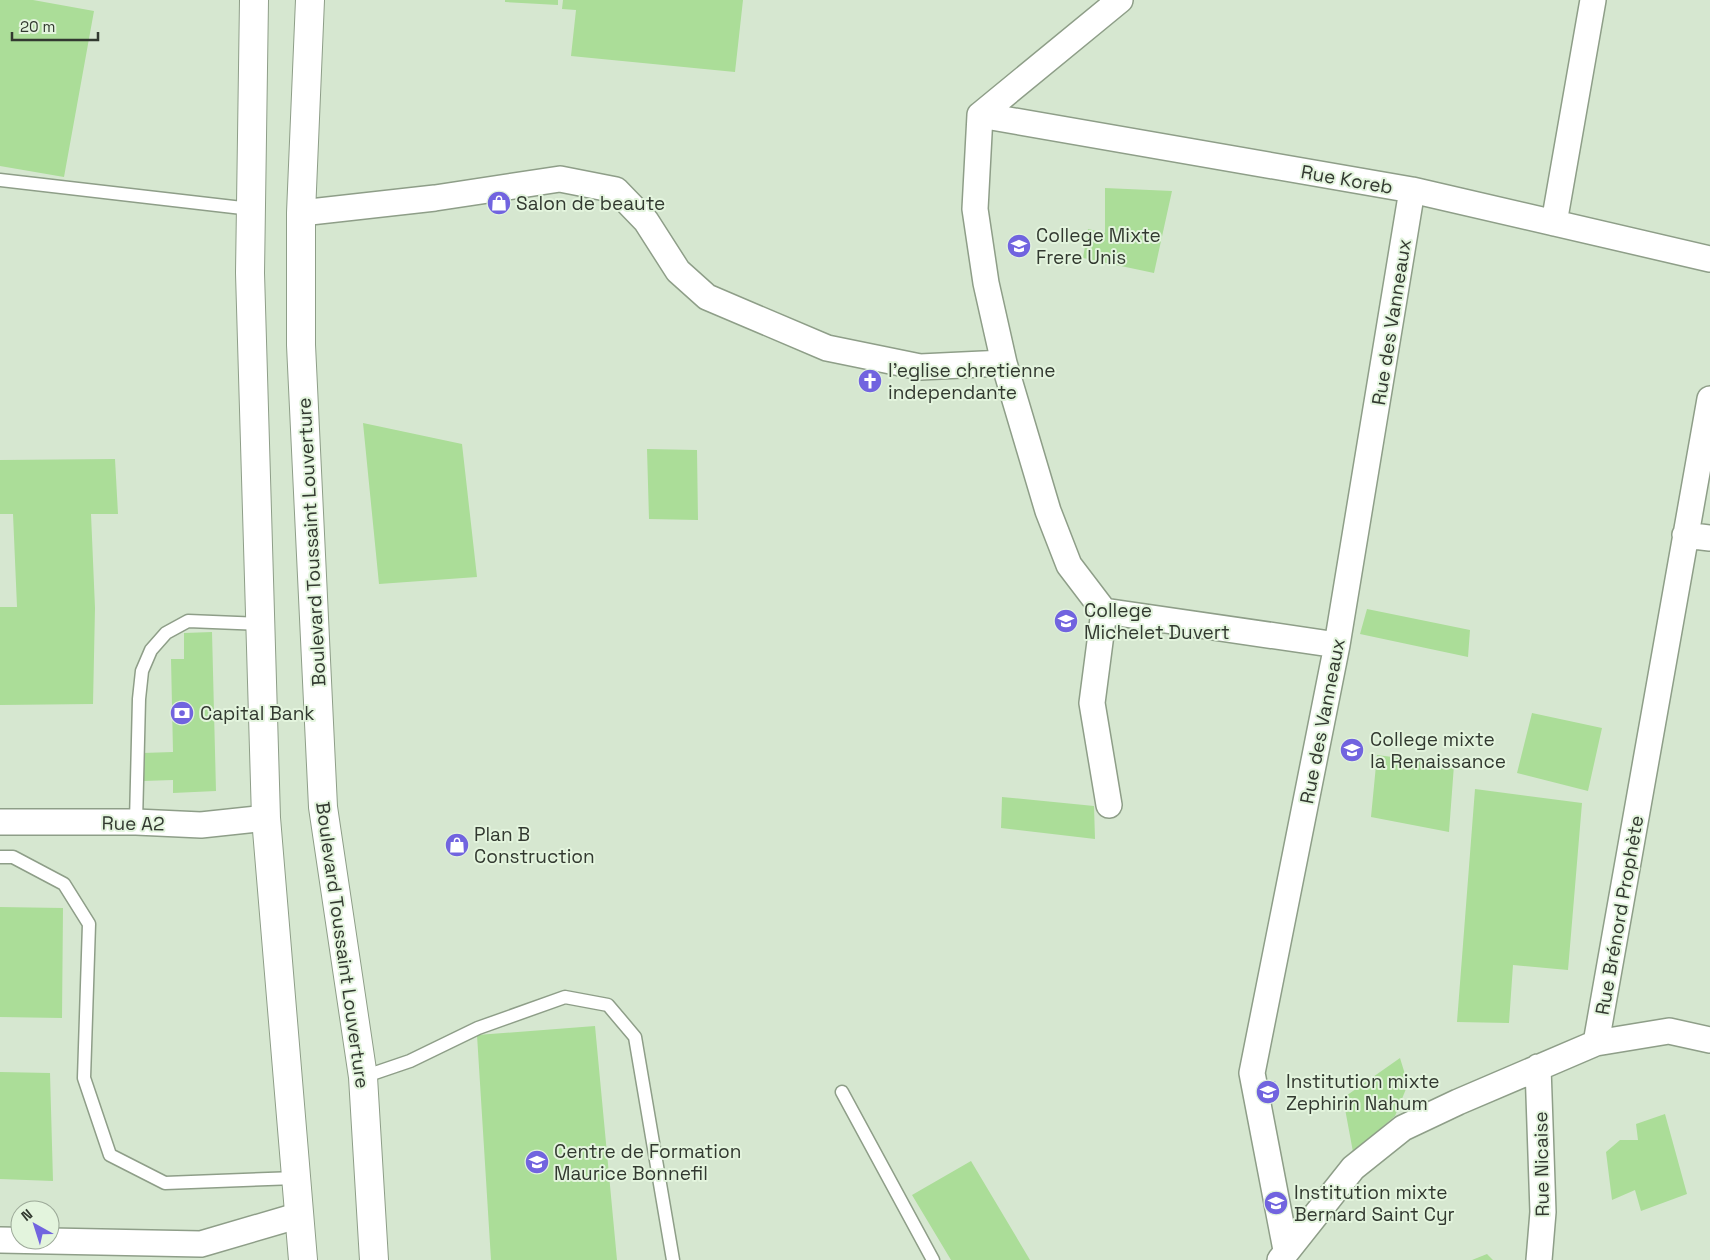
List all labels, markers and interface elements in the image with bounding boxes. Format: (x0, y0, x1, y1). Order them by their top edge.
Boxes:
scale bar (12, 10, 99, 42)
text: 20 m (20, 17, 55, 36)
street label: Rue Koreb (1299, 159, 1395, 200)
shop icon: Salon de beaute (486, 190, 512, 216)
place label: Salon de beaute (516, 191, 665, 216)
place label: College Mixte Frere Unis (1036, 223, 1161, 270)
school or university icon: College Mixte Frere Unis (1006, 233, 1032, 259)
street label: Rue des Vanneaux (1366, 237, 1417, 407)
place label: l'eglise chretienne independante (888, 358, 1056, 405)
church icon: l'eglise chretienne independante (857, 368, 883, 394)
street label: Boulevard Toussaint Louverture (291, 397, 332, 687)
place label: College Michelet Duvert (1084, 598, 1230, 645)
school or university icon: College Michelet Duvert (1053, 608, 1079, 634)
street label: Rue des Vanneaux (1294, 636, 1351, 806)
bank icon: Capital Bank (169, 700, 195, 726)
place label: Capital Bank (200, 701, 315, 726)
place label: College mixte la Renaissance (1370, 727, 1506, 774)
school or university icon: College mixte la Renaissance (1339, 737, 1365, 763)
street label: Boulevard Toussaint Louverture (310, 800, 375, 1090)
street label: Rue A2 (101, 810, 165, 837)
street label: Rue Brénord Prophète (1590, 813, 1649, 1017)
place label: Plan B Construction (474, 822, 595, 869)
shop icon: Plan B Construction (444, 832, 470, 858)
place label: Institution mixte Zephirin Nahum (1286, 1069, 1439, 1116)
school or university icon: Institution mixte Zephirin Nahum (1255, 1079, 1281, 1105)
street label: Rue Nicaise (1528, 1111, 1555, 1217)
place label: Centre de Formation Maurice Bonnefil (554, 1139, 741, 1186)
school or university icon: Centre de Formation Maurice Bonnefil (524, 1149, 550, 1175)
place label: Institution mixte Bernard Saint Cyr (1294, 1180, 1455, 1227)
school or university icon: Institution mixte Bernard Saint Cyr (1263, 1190, 1289, 1216)
north arrow (10, 1200, 60, 1250)
text: N (18, 1205, 36, 1225)

